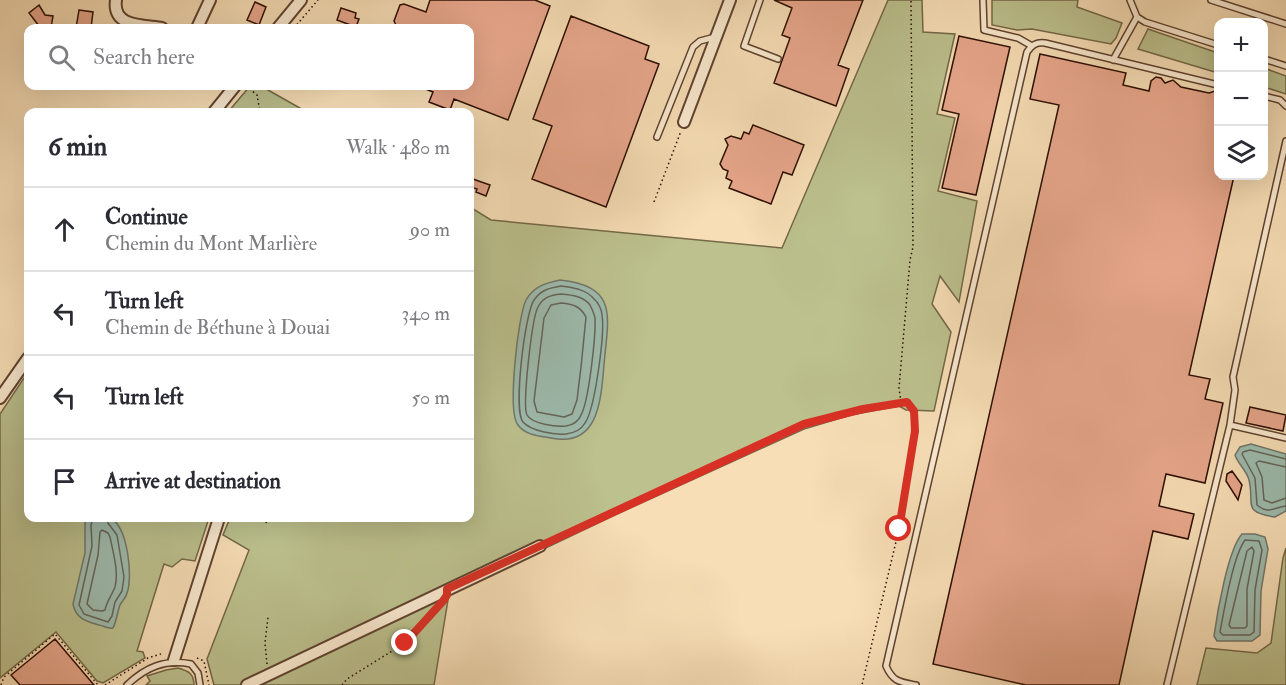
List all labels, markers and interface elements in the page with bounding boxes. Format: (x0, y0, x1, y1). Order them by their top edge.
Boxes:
map controls (1214, 18, 1268, 180)
button: + (1214, 18, 1268, 72)
search box (24, 24, 474, 90)
icon: search (45, 41, 78, 74)
text: Search here (93, 43, 195, 71)
button: − (1214, 72, 1268, 126)
button: layers (1214, 126, 1268, 180)
text: 6 min (48, 131, 107, 163)
text: Walk · 480 m (346, 135, 450, 160)
text: Continue (105, 203, 188, 231)
icon: ahead (48, 213, 81, 246)
text: 90 m (410, 217, 450, 242)
text: Chemin du Mont Marlière (105, 231, 317, 256)
text: Turn left (105, 287, 184, 315)
icon: left (48, 297, 81, 330)
text: 340 m (402, 301, 450, 326)
text: Chemin de Béthune à Douai (105, 315, 330, 340)
icon: left (48, 381, 81, 414)
text: Turn left (105, 383, 184, 411)
text: 50 m (411, 385, 450, 410)
icon: arrive (48, 465, 81, 498)
text: Arrive at destination (105, 467, 281, 495)
route start (885, 515, 911, 541)
route end (391, 629, 417, 655)

